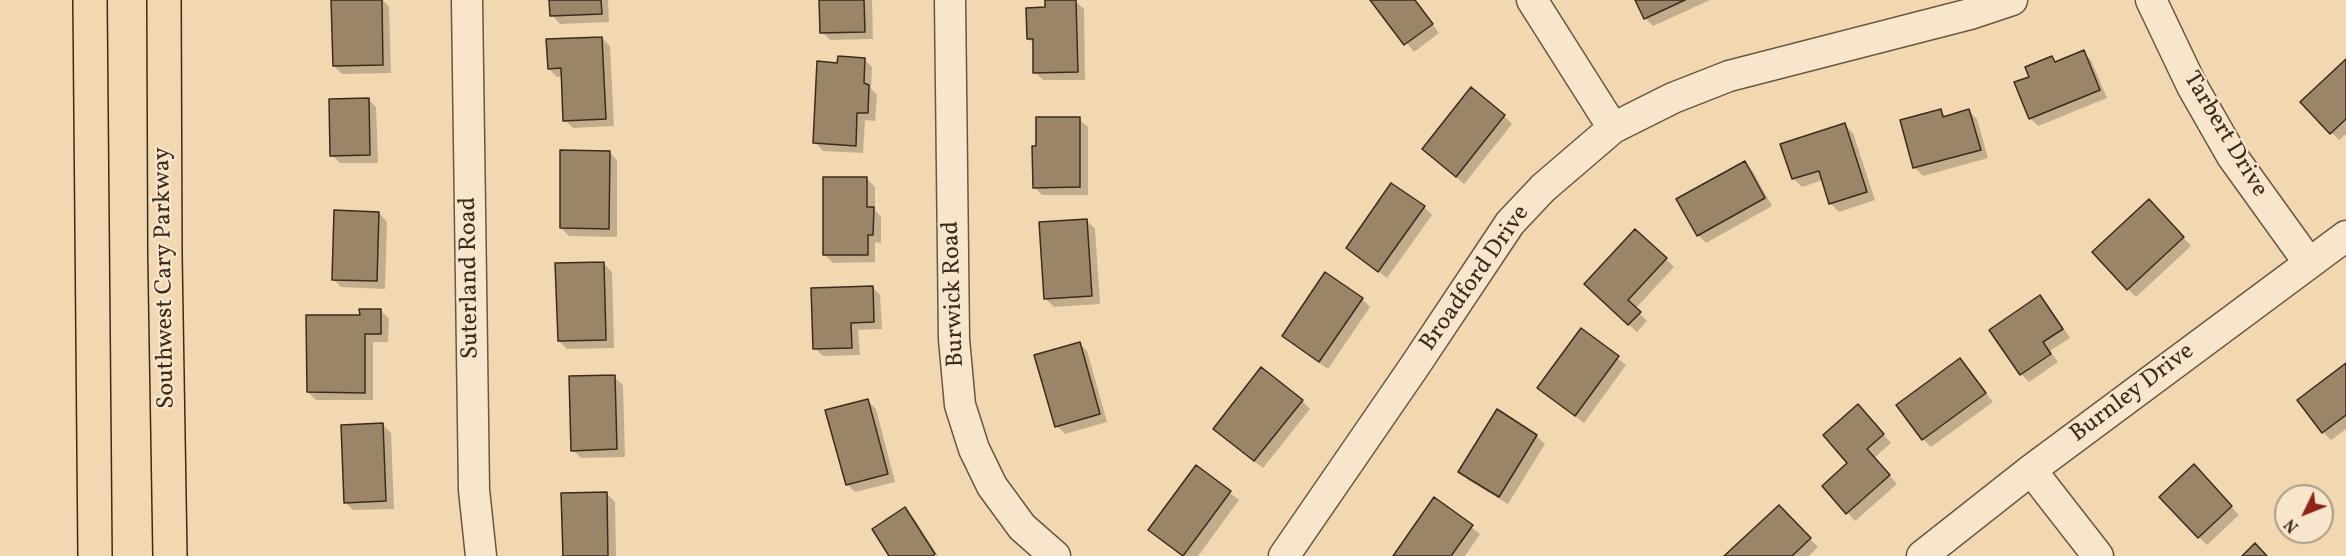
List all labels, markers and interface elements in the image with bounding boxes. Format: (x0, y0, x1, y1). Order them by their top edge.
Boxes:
street label: Tarbert Drive (2175, 67, 2273, 203)
street label: Southwest Cary Parkway (149, 147, 183, 409)
street label: Suterland Road (455, 197, 487, 359)
street label: Broadford Drive (1415, 201, 1537, 357)
street label: Burwick Road (938, 220, 972, 368)
street label: Burnley Drive (2065, 338, 2201, 450)
north arrow (2274, 484, 2334, 544)
text: N (2280, 513, 2304, 537)

